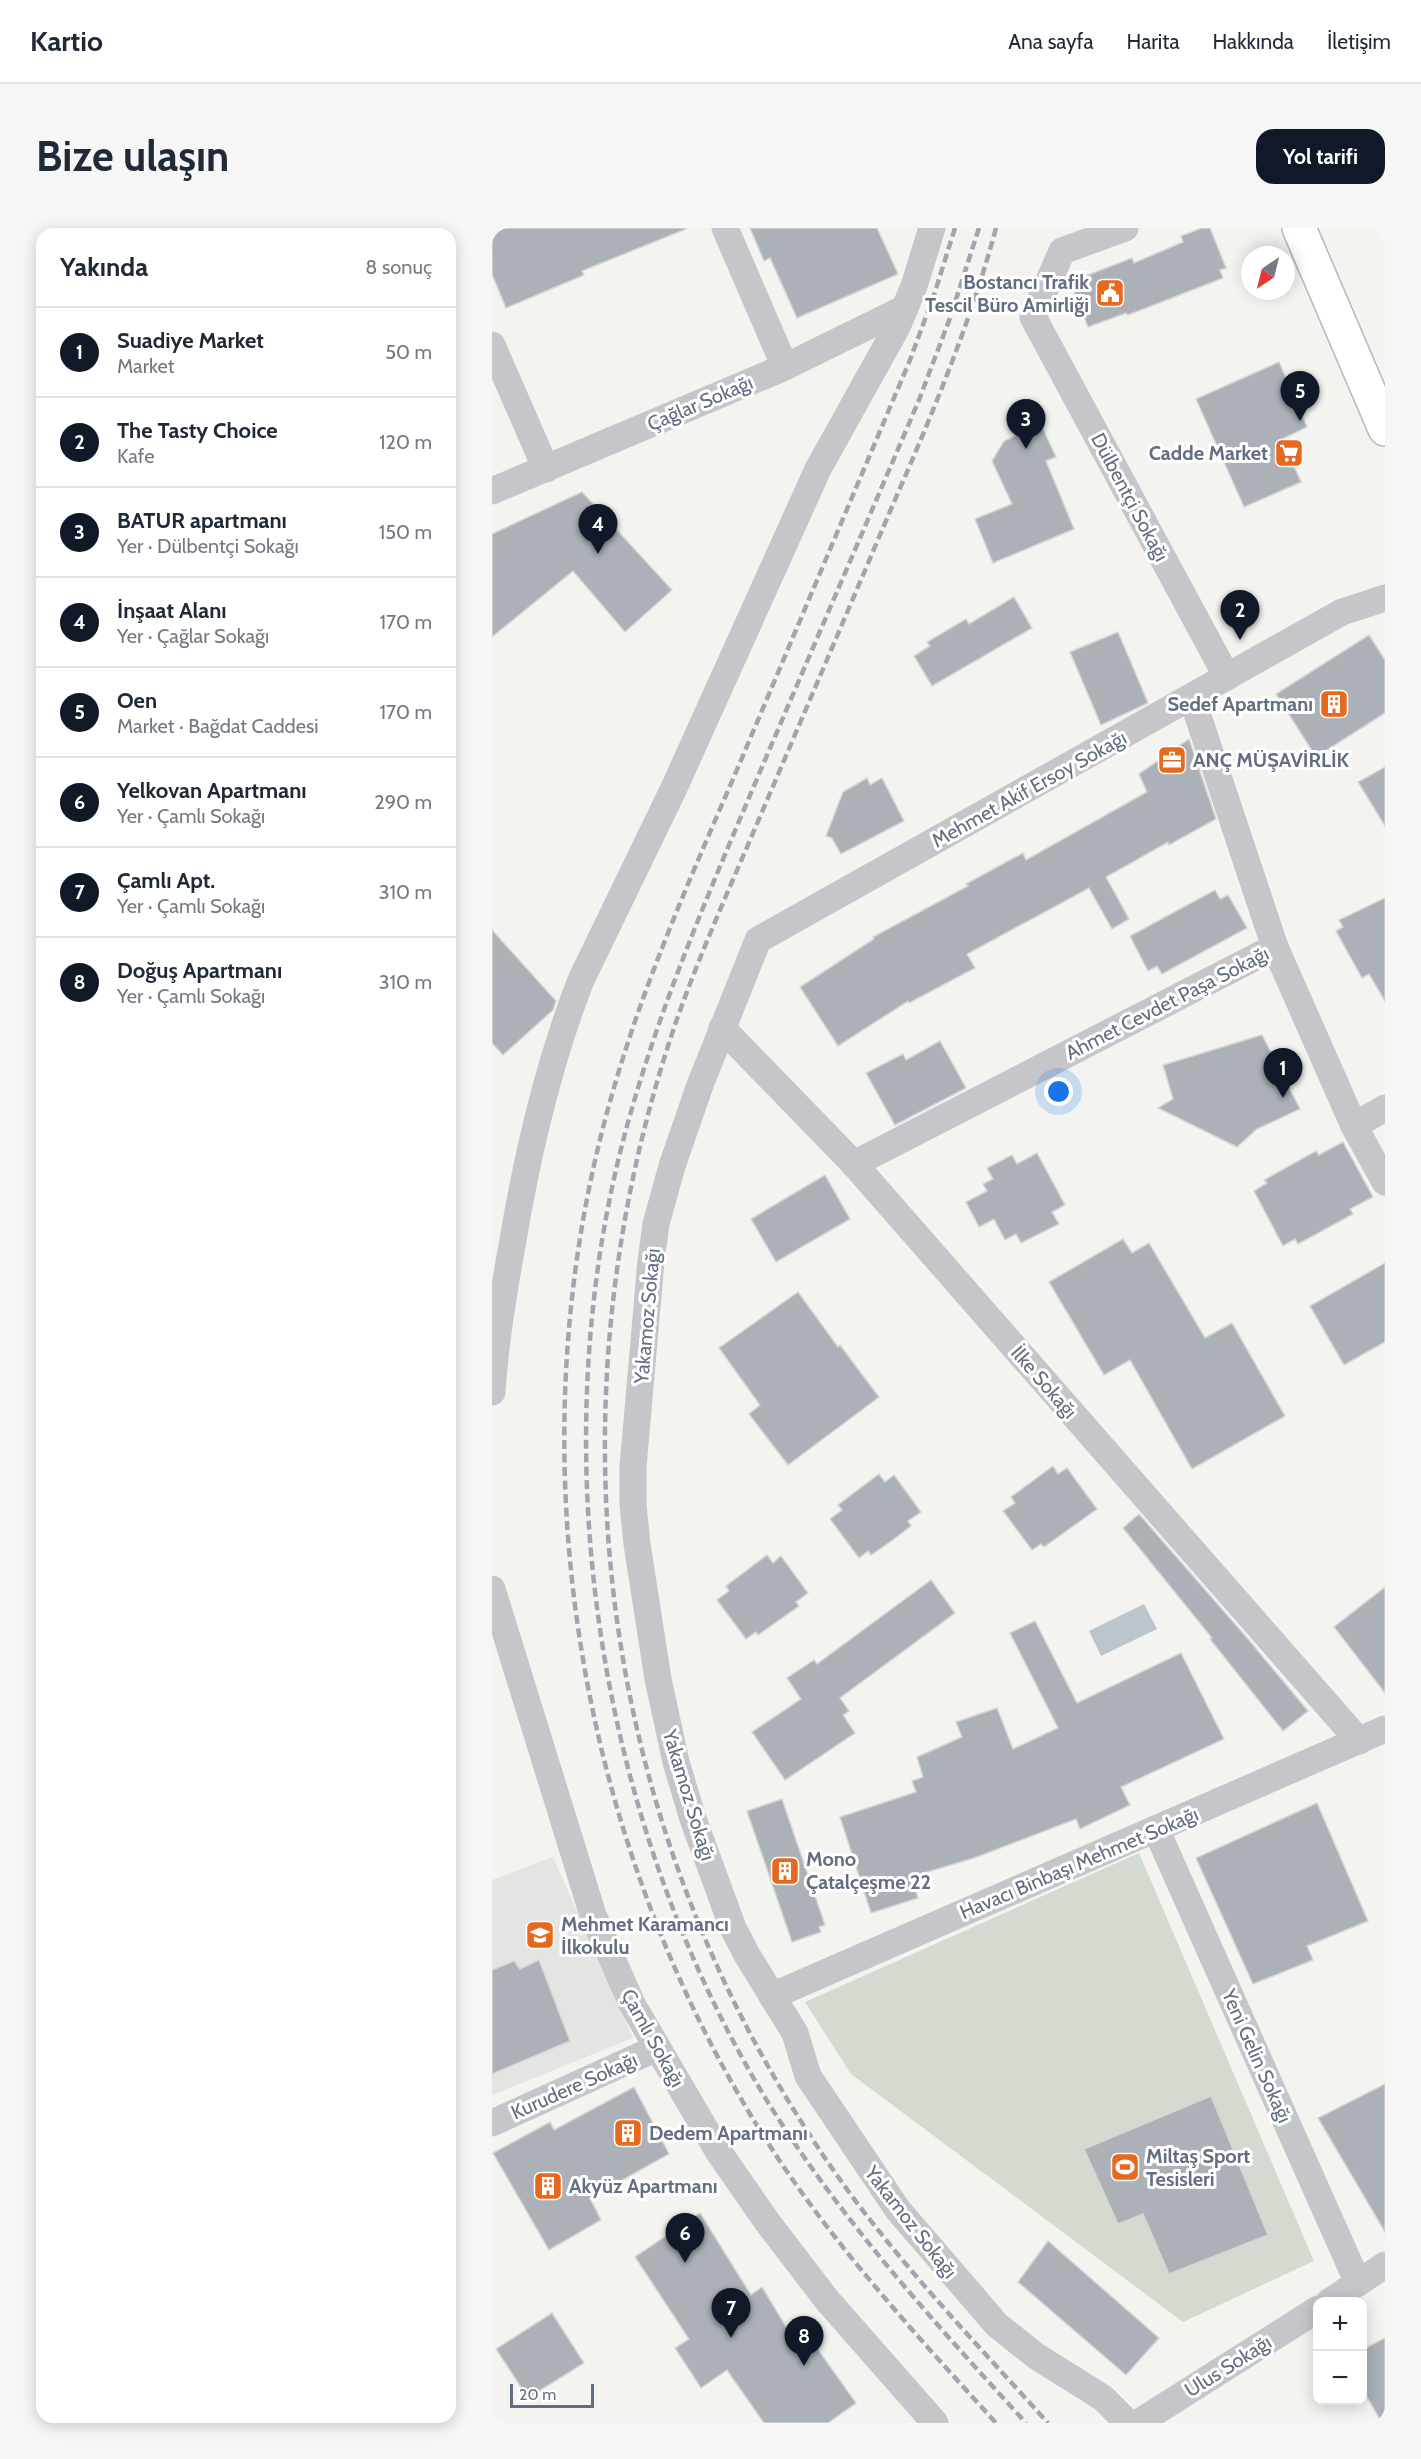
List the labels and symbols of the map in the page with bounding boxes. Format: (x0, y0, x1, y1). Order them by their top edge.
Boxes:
north arrow (1241, 246, 1295, 300)
place label: Bostancı Trafik Tescil Büro Amirliği (925, 270, 1089, 317)
public building icon: Bostancı Trafik Tescil Büro Amirliği (1094, 277, 1126, 309)
street label: Çağlar Sokağı (644, 370, 756, 436)
pin: 5 (1280, 372, 1320, 421)
pin: 3 (1006, 400, 1046, 449)
street label: Dülbentçi Sokağı (1086, 429, 1174, 565)
supermarket icon: Cadde Market (1273, 437, 1305, 469)
place label: Cadde Market (1149, 441, 1268, 465)
pin: 4 (578, 504, 618, 554)
pin: 2 (1220, 590, 1260, 640)
building icon: Sedef Apartmanı (1318, 688, 1350, 720)
place label: Sedef Apartmanı (1168, 692, 1313, 716)
street label: Mehmet Akif Ersoy Sokağı (927, 725, 1131, 853)
office icon: ANÇ MÜŞAVİRLİK (1156, 744, 1188, 776)
place label: ANÇ MÜŞAVİRLİK (1193, 748, 1350, 772)
street label: Ahmet Cevdet Paşa Sokağı (1061, 941, 1273, 1065)
pin: 1 (1264, 1048, 1302, 1098)
your location (1044, 1077, 1073, 1106)
street label: Yakamoz Sokağı (629, 1247, 665, 1386)
street label: İlke Sokağı (1006, 1341, 1082, 1423)
street label: Yakamoz Sokağı (657, 1726, 720, 1863)
street label: Havacı Binbaşı Mehmet Sokağı (956, 1802, 1202, 1924)
place label: Mono Çatalçeşme 22 (806, 1847, 931, 1894)
building icon: Mono Çatalçeşme 22 (769, 1855, 801, 1887)
place label: Mehmet Karamancı İlkokulu (561, 1912, 729, 1959)
school or university icon: Mehmet Karamancı İlkokulu (524, 1919, 556, 1951)
street label: Çamlı Sokağı (616, 1985, 690, 2091)
street label: Yeni Gelin Sokağı (1216, 1985, 1297, 2126)
street label: Kurudere Sokağı (507, 2047, 641, 2125)
building icon: Dedem Apartmanı (612, 2117, 644, 2149)
place label: Dedem Apartmanı (649, 2121, 808, 2145)
place label: Miltaş Sport Tesisleri (1146, 2144, 1250, 2191)
sports icon: Miltaş Sport Tesisleri (1109, 2151, 1141, 2183)
street label: Yakamoz Sokağı (859, 2160, 962, 2283)
building icon: Akyüz Apartmanı (532, 2170, 564, 2202)
place label: Akyüz Apartmanı (569, 2174, 717, 2198)
pin: 6 (666, 2214, 704, 2263)
pin: 7 (712, 2288, 750, 2338)
pin: 8 (784, 2316, 824, 2366)
street label: Ulus Sokağı (1180, 2330, 1276, 2402)
scale bar (510, 2381, 594, 2408)

